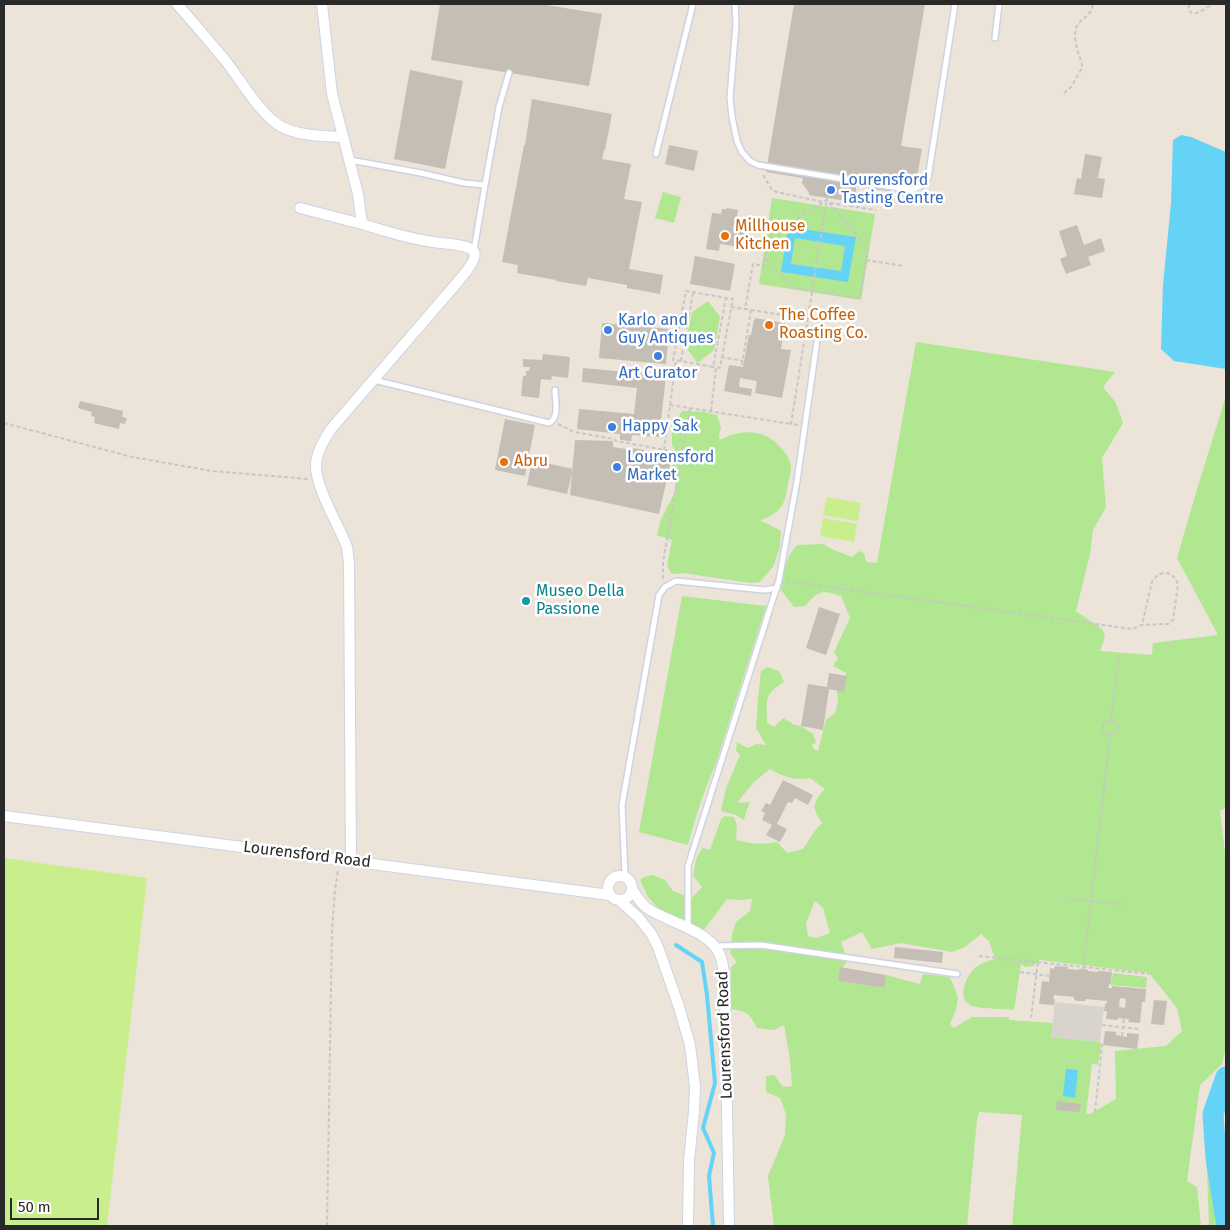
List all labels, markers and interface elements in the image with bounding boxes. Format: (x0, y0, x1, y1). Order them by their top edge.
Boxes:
place label: Lourensford Tasting Centre (841, 171, 944, 209)
marker: Lourensford Tasting Centre (825, 184, 837, 196)
place label: Millhouse Kitchen (735, 217, 806, 255)
marker: Millhouse Kitchen (719, 230, 731, 242)
place label: The Coffee Roasting Co. (779, 306, 868, 344)
place label: Karlo and Guy Antiques (618, 311, 713, 349)
marker: The Coffee Roasting Co. (763, 319, 775, 331)
marker: Karlo and Guy Antiques (602, 324, 614, 336)
marker: Art Curator (652, 350, 664, 362)
place label: Art Curator (619, 364, 697, 384)
place label: Happy Sak (622, 417, 698, 437)
marker: Happy Sak (606, 421, 618, 433)
place label: Lourensford Market (627, 448, 714, 486)
place label: Abru (514, 452, 548, 472)
marker: Abru (498, 456, 510, 468)
marker: Lourensford Market (611, 461, 623, 473)
place label: Museo Della Passione (536, 582, 625, 620)
marker: Museo Della Passione (520, 595, 532, 607)
street label: Lourensford Road (242, 838, 372, 872)
street label: Lourensford Road (713, 970, 737, 1100)
scale bar (12, 1188, 101, 1220)
text: 50 m (18, 1198, 51, 1216)

